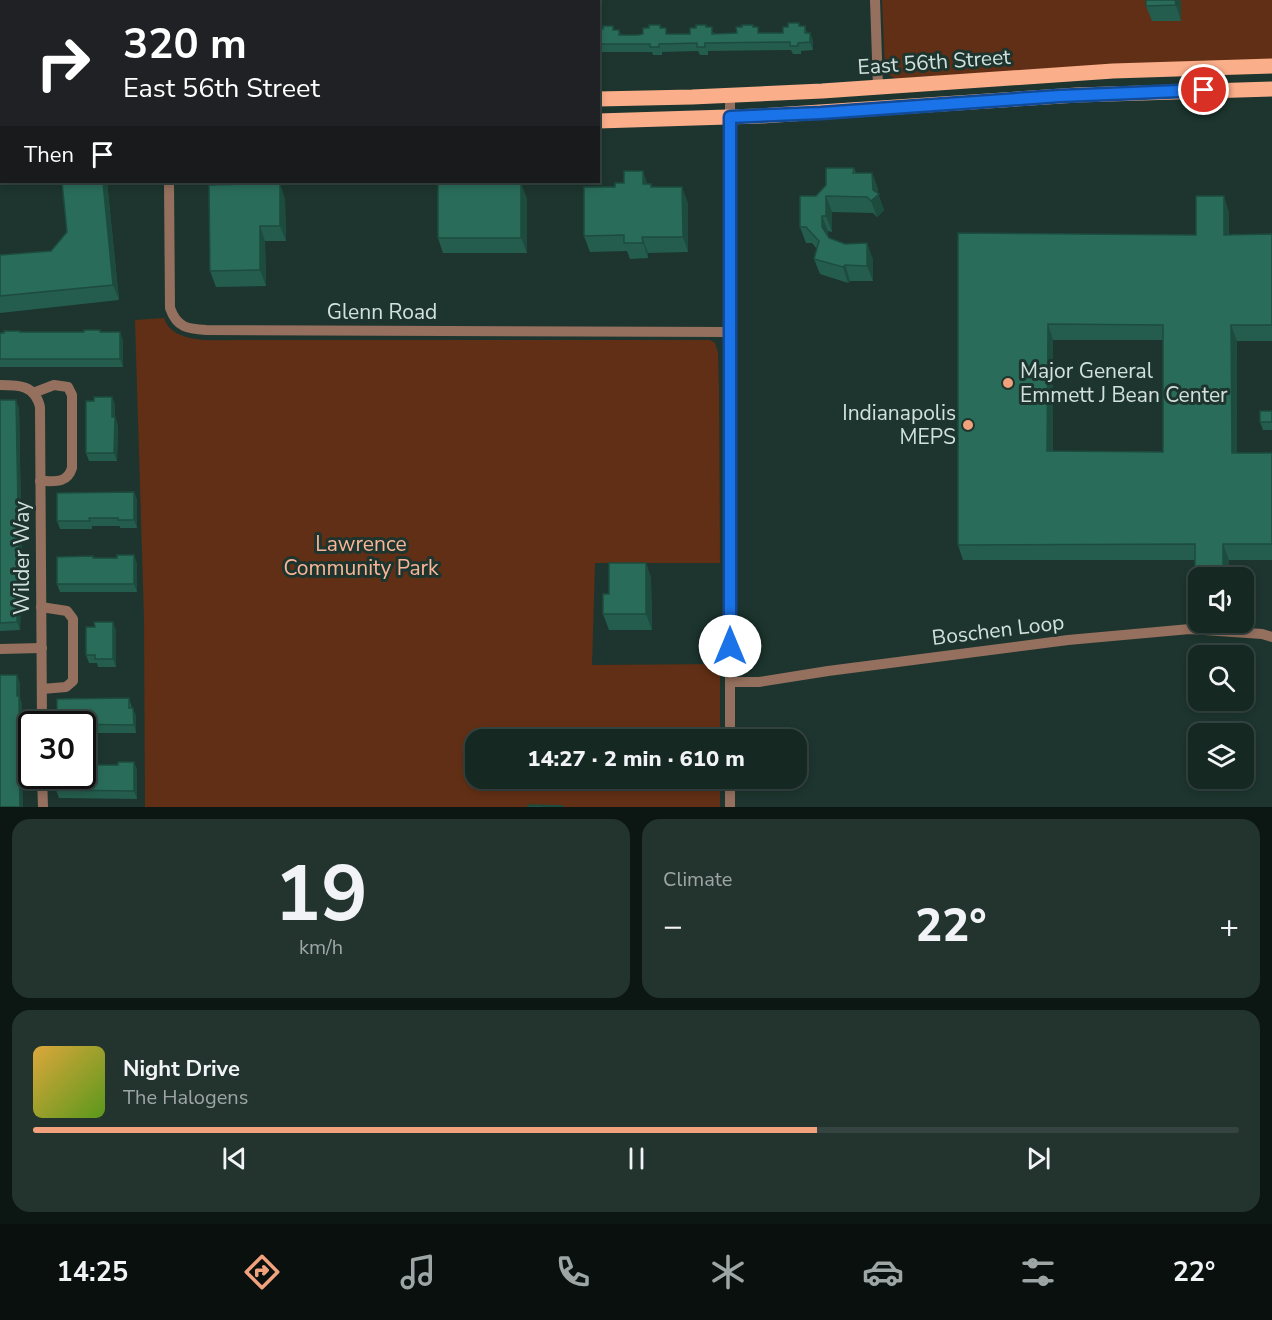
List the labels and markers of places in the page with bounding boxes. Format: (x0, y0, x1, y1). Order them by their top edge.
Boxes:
pin (1178, 64, 1229, 115)
place label: Major General Emmett J Bean Center (1020, 357, 1228, 409)
marker: Major General Emmett J Bean Center (1001, 376, 1015, 390)
place label: Indianapolis MEPS (842, 399, 956, 451)
marker: Indianapolis MEPS (961, 418, 975, 432)

